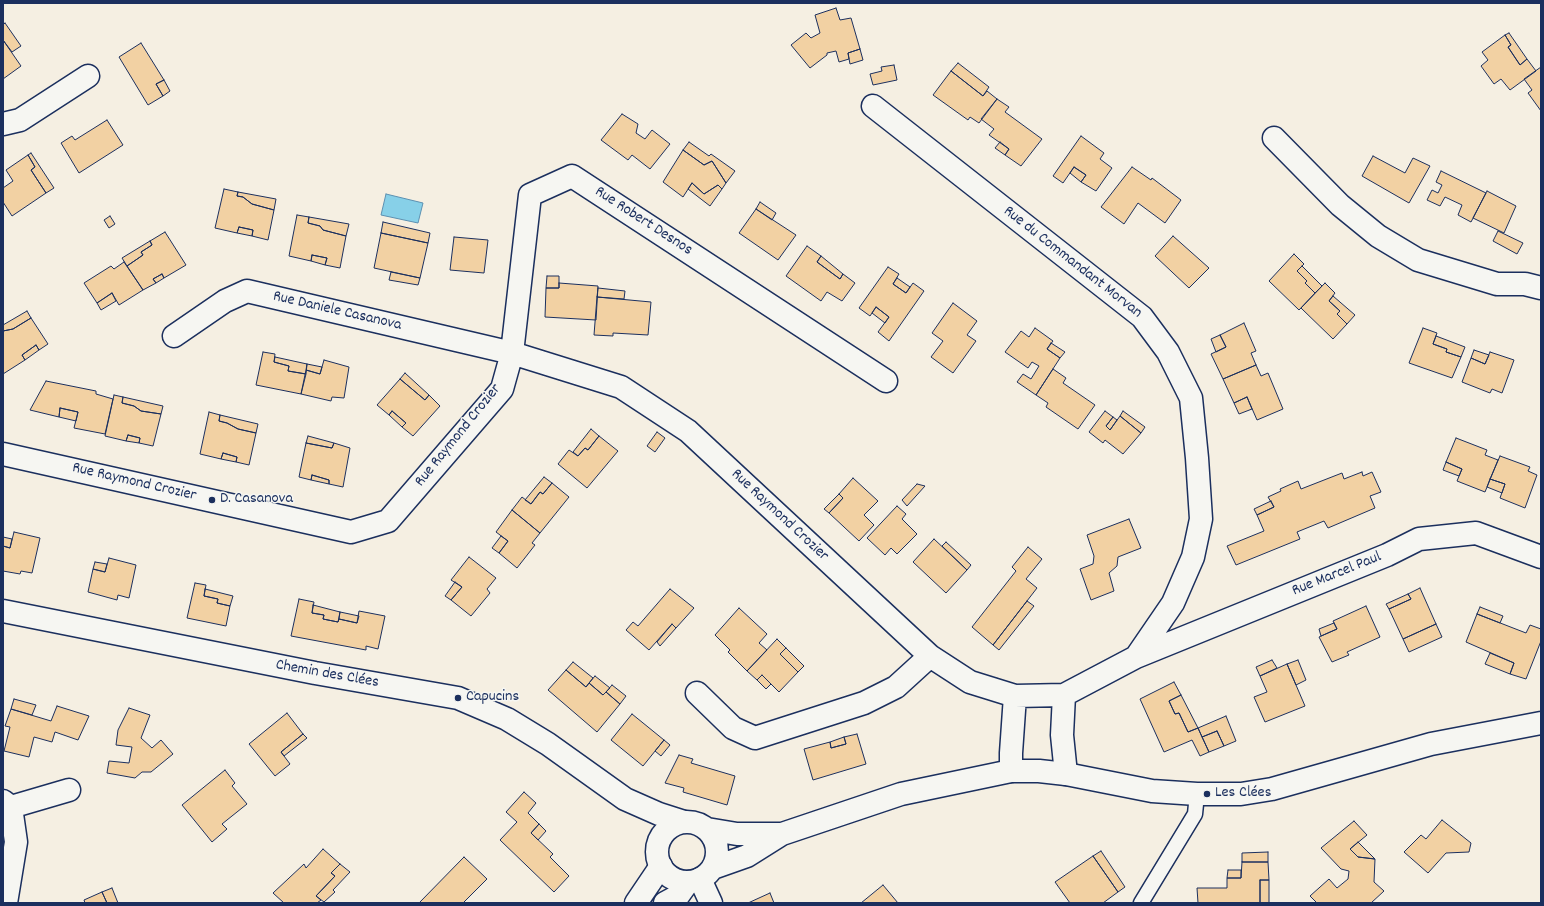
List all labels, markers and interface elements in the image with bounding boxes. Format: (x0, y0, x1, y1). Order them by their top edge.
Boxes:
street label: Rue Robert Desnos (590, 183, 696, 261)
street label: Rue du Commandant Morvan (999, 203, 1145, 323)
street label: Rue Daniele Casanova (271, 288, 403, 336)
street label: Rue Raymond Crozier (412, 381, 506, 491)
street label: Rue Raymond Crozier (70, 459, 198, 507)
street label: Rue Raymond Crozier (726, 466, 832, 566)
place label: D. Casanova (220, 490, 293, 510)
marker: D. Casanova (207, 495, 217, 505)
street label: Rue Marcel Paul (1290, 548, 1384, 602)
street label: Chemin des Clées (274, 656, 380, 694)
place label: Capucins (466, 688, 519, 708)
marker: Capucins (453, 693, 463, 703)
place label: Les Clées (1215, 784, 1271, 804)
marker: Les Clées (1202, 789, 1212, 799)

